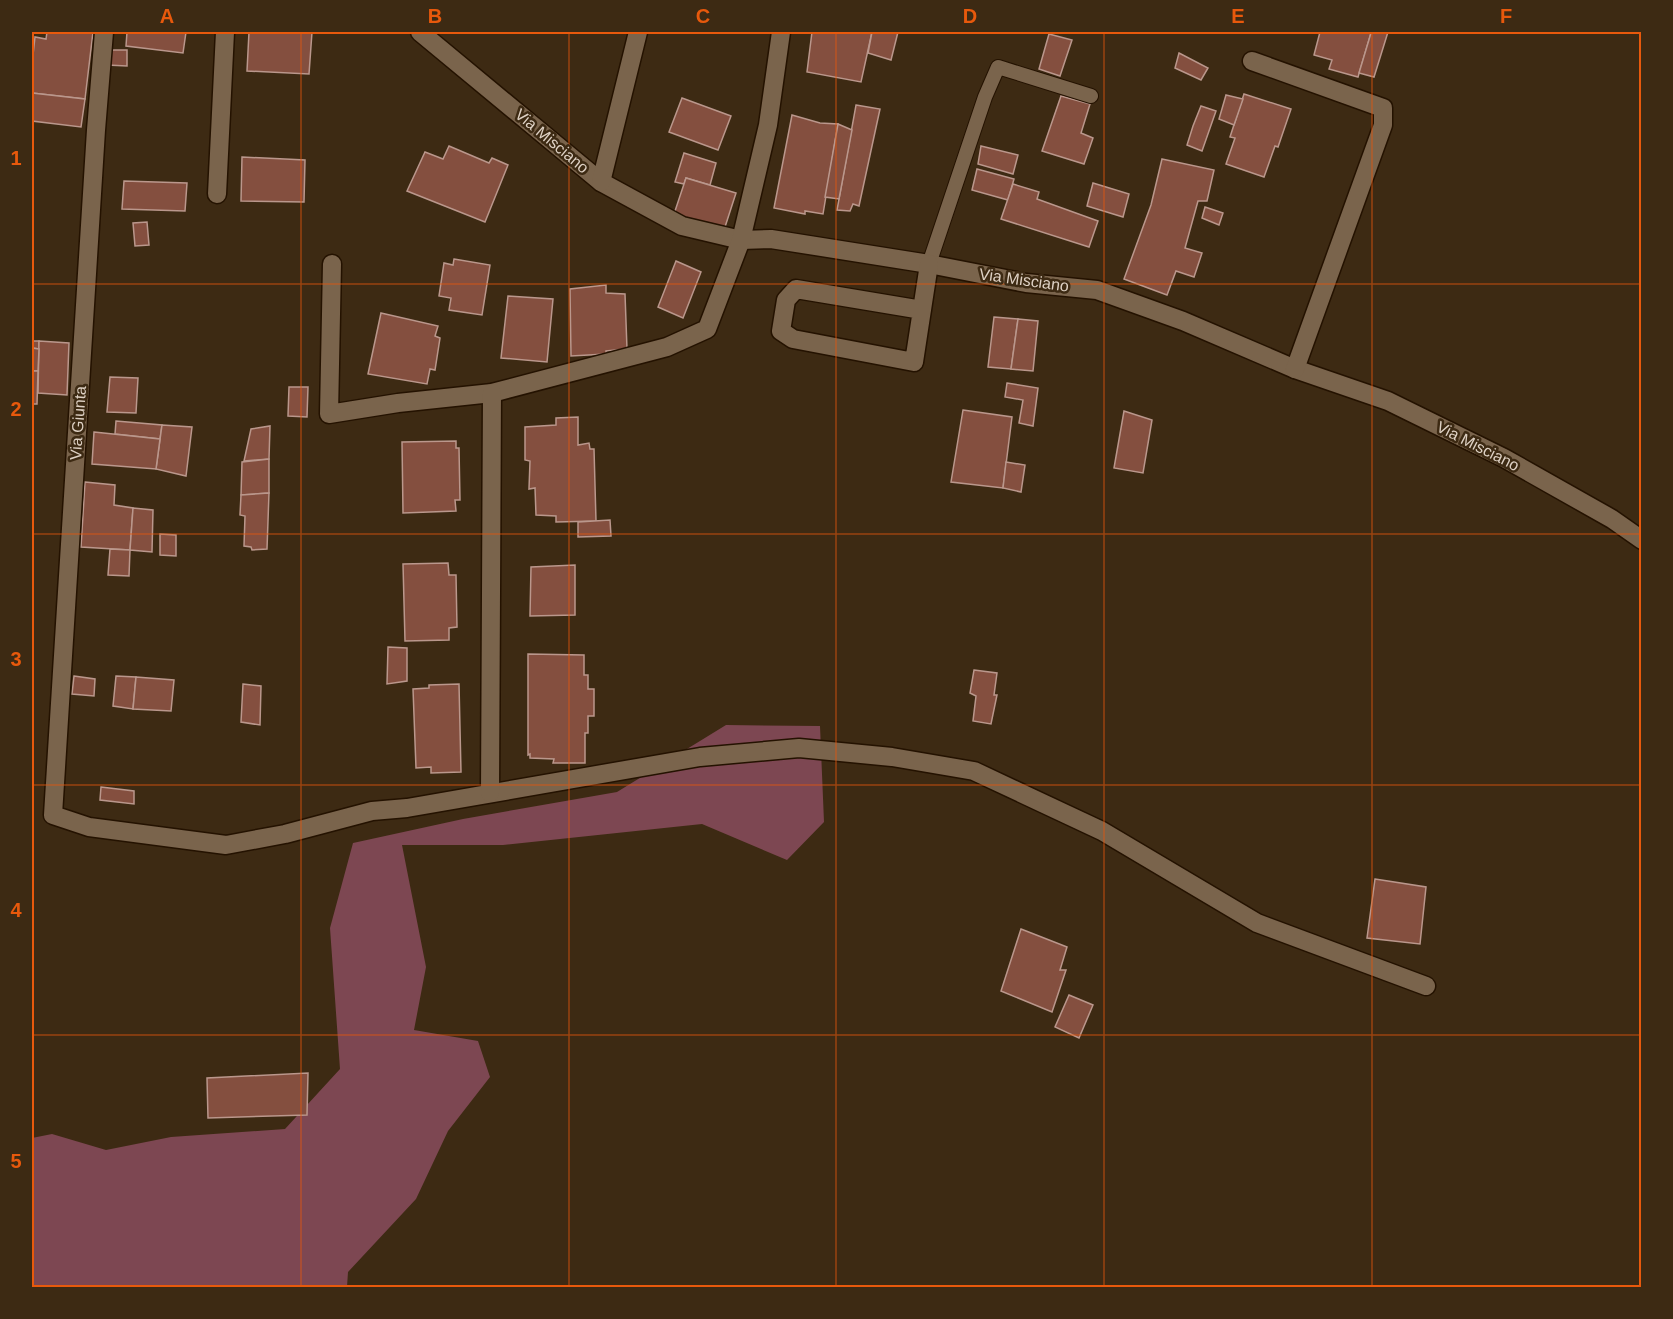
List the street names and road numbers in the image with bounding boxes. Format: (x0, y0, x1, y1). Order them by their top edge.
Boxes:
street label: Via Misciano (512, 105, 592, 177)
street label: Via Misciano (978, 265, 1070, 295)
street label: Via Giunta (67, 385, 89, 461)
street label: Via Misciano (1434, 418, 1522, 474)

